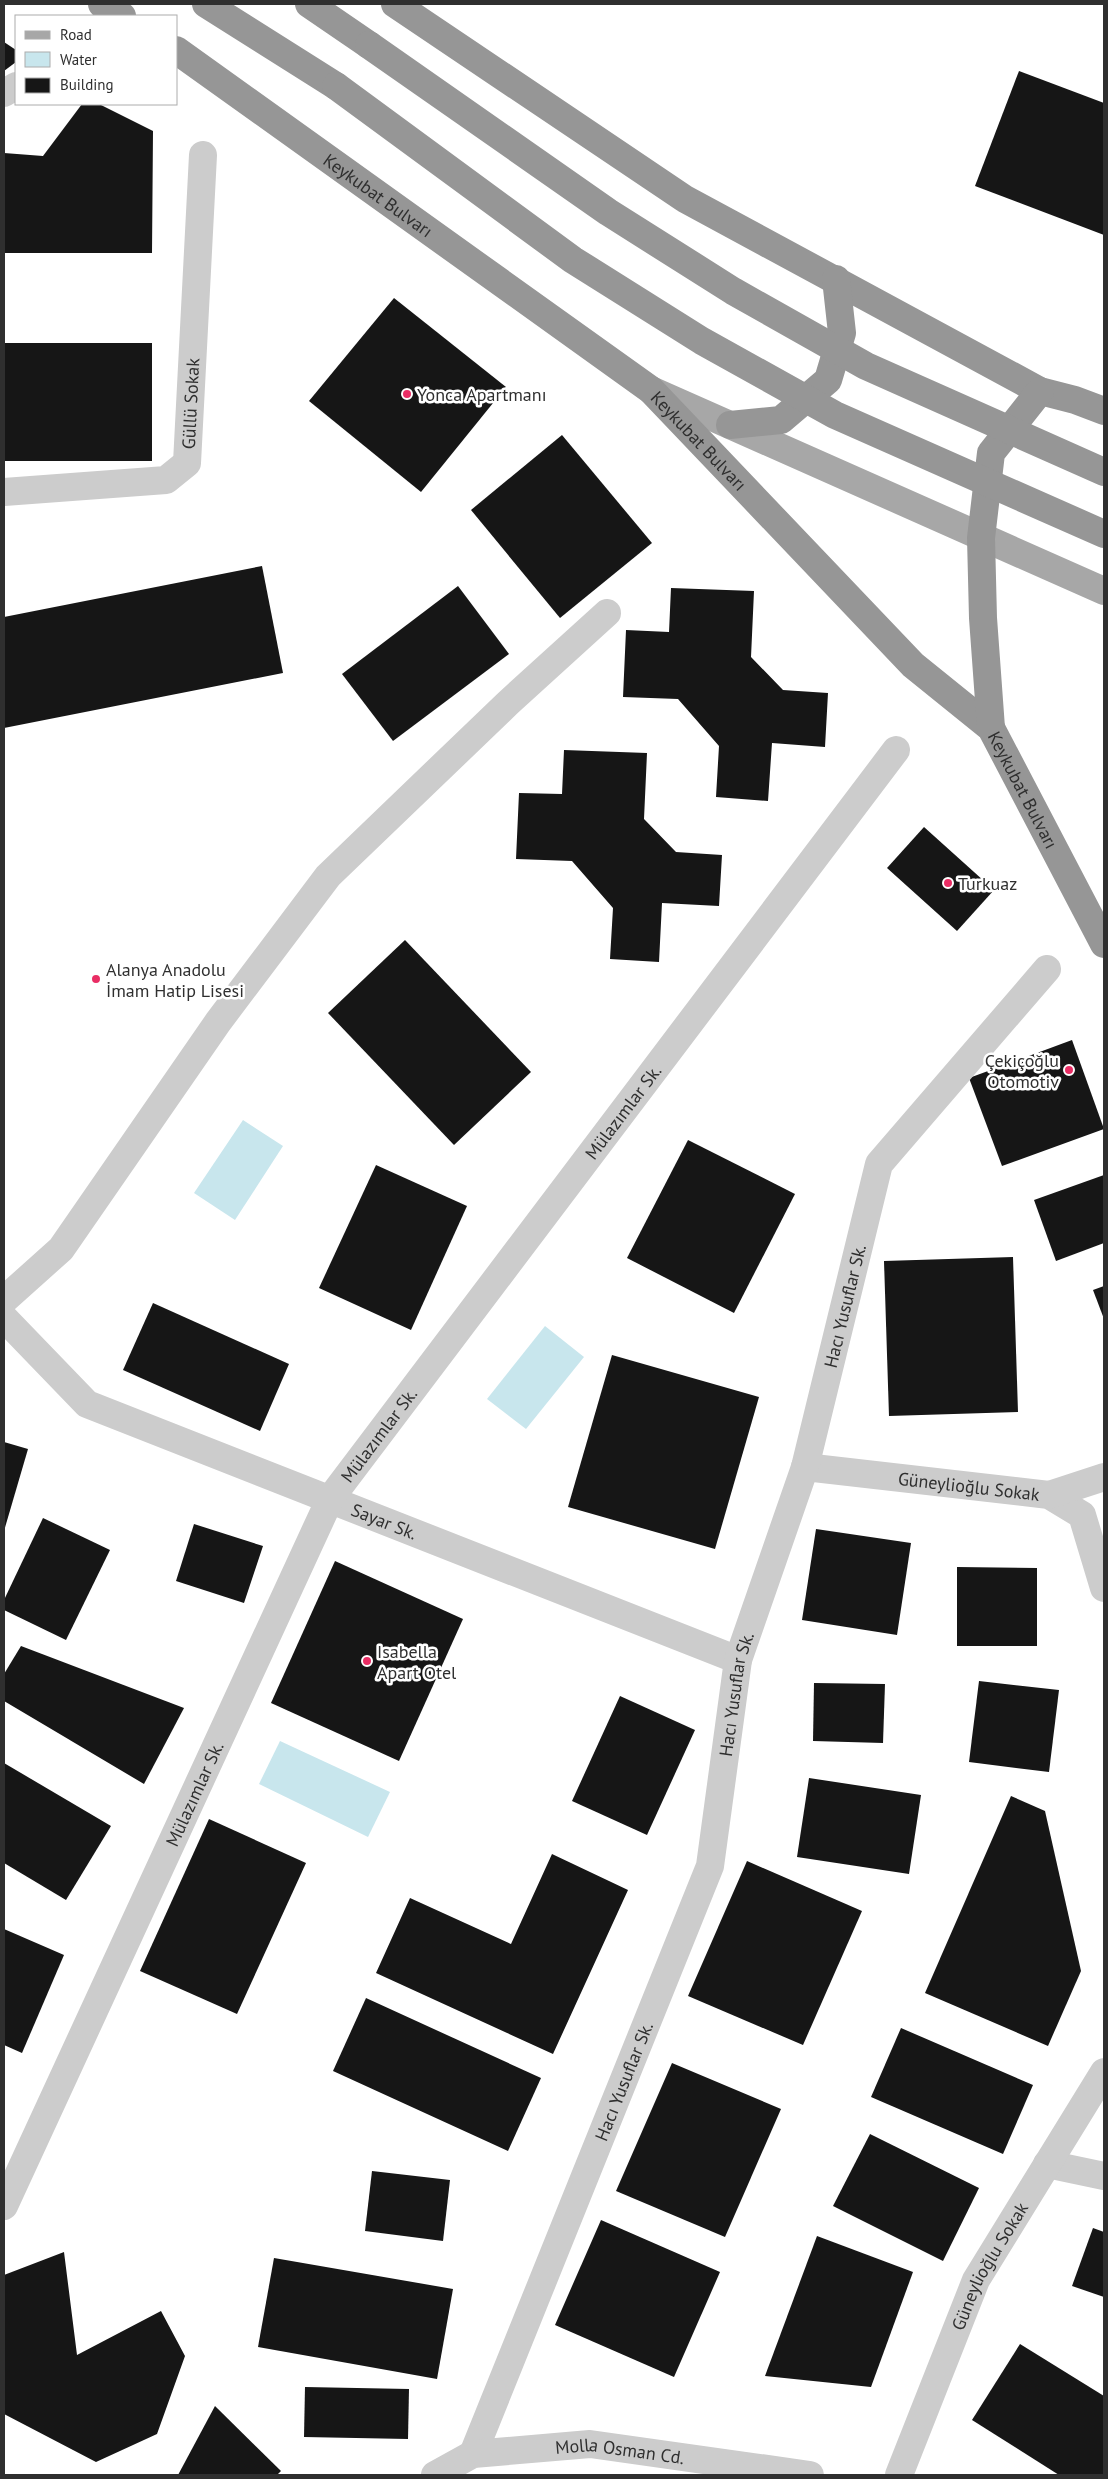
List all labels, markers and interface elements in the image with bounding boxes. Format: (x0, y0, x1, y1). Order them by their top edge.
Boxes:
legend (15, 15, 178, 105)
text: Road (60, 25, 92, 44)
text: Water (60, 50, 97, 69)
text: Building (60, 75, 114, 94)
street label: Keykubat Bulvarı (319, 148, 438, 242)
street label: Güllü Sokak (176, 357, 204, 450)
place label: Yonca Apartmanı (417, 383, 546, 406)
street label: Keykubat Bulvarı (646, 386, 752, 495)
marker: Yonca Apartmanı (401, 388, 413, 400)
street label: Keykubat Bulvarı (983, 727, 1063, 852)
place label: Turkuaz (958, 872, 1017, 895)
marker: Turkuaz (942, 877, 954, 889)
place label: Alanya Anadolu İmam Hatip Lisesi (106, 958, 244, 1002)
marker: Alanya Anadolu İmam Hatip Lisesi (90, 973, 102, 985)
place label: Çekiçoğlu Otomotiv (985, 1049, 1059, 1093)
street label: Mülazımlar Sk. (579, 1060, 666, 1164)
marker: Çekiçoğlu Otomotiv (1063, 1064, 1075, 1076)
street label: Hacı Yusuflar Sk. (818, 1242, 871, 1370)
street label: Mülazımlar Sk. (335, 1383, 422, 1487)
street label: Güneylioğlu Sokak (897, 1466, 1041, 1505)
street label: Sayar Sk. (348, 1498, 421, 1544)
street label: Hacı Yusuflar Sk. (714, 1628, 758, 1758)
place label: Isabella Apart Otel (377, 1640, 457, 1684)
marker: Isabella Apart Otel (361, 1655, 373, 1667)
street label: Mülazımlar Sk. (160, 1738, 228, 1850)
street label: Hacı Yusuflar Sk. (589, 2018, 658, 2144)
street label: Güneylioğlu Sokak (946, 2197, 1033, 2333)
street label: Molla Osman Cd. (554, 2433, 686, 2469)

